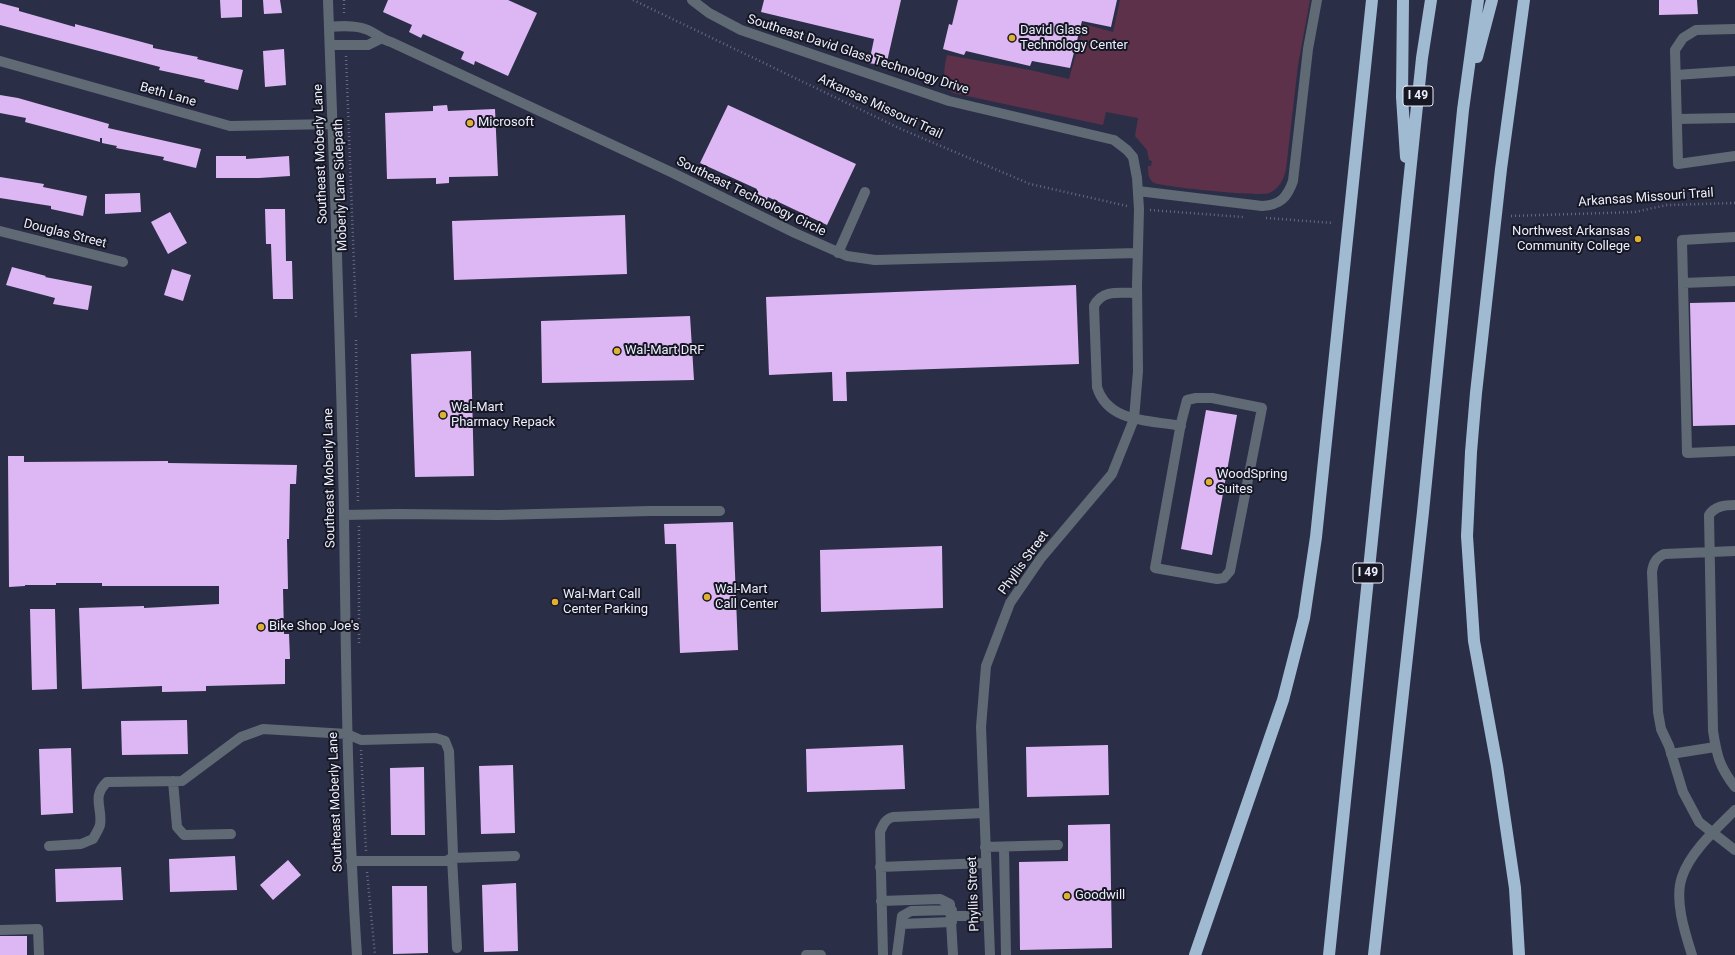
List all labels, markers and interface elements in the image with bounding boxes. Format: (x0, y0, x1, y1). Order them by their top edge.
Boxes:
street label: Southeast David Glass Technology Drive (745, 12, 971, 98)
place label: David Glass Technology Center (1020, 23, 1128, 54)
marker: David Glass Technology Center (1007, 33, 1017, 43)
street label: Arkansas Missouri Trail (815, 71, 945, 143)
street label: Beth Lane (138, 80, 198, 110)
street label: Southeast Moberly Lane (311, 84, 331, 224)
road number: I 49 (1403, 86, 1433, 106)
place label: Microsoft (478, 115, 534, 131)
marker: Microsoft (465, 118, 475, 128)
street label: Moberly Lane Sidepath (331, 119, 351, 251)
street label: Southeast Technology Circle (674, 154, 828, 240)
street label: Arkansas Missouri Trail (1578, 185, 1714, 211)
street label: Douglas Street (22, 216, 108, 252)
place label: Northwest Arkansas Community College (1512, 224, 1630, 255)
marker: Northwest Arkansas Community College (1633, 234, 1643, 244)
place label: Wal-Mart DRF (625, 343, 704, 359)
marker: Wal-Mart DRF (612, 346, 622, 356)
place label: Wal-Mart Pharmacy Repack (451, 400, 555, 431)
street label: Southeast Moberly Lane (321, 408, 339, 548)
marker: Wal-Mart Pharmacy Repack (438, 410, 448, 420)
place label: WoodSpring Suites (1217, 467, 1288, 498)
marker: WoodSpring Suites (1204, 477, 1214, 487)
street label: Phyllis Street (996, 528, 1052, 598)
road number: I 49 (1353, 563, 1383, 583)
place label: Wal-Mart Call Center (715, 582, 778, 613)
place label: Wal-Mart Call Center Parking (563, 587, 648, 618)
marker: Wal-Mart Call Center (702, 592, 712, 602)
marker: Wal-Mart Call Center Parking (550, 597, 560, 607)
place label: Bike Shop Joe's (269, 619, 360, 635)
marker: Bike Shop Joe's (256, 622, 266, 632)
street label: Southeast Moberly Lane (326, 732, 346, 872)
street label: Phyllis Street (965, 856, 983, 932)
place label: Goodwill (1075, 888, 1125, 904)
marker: Goodwill (1062, 891, 1072, 901)

